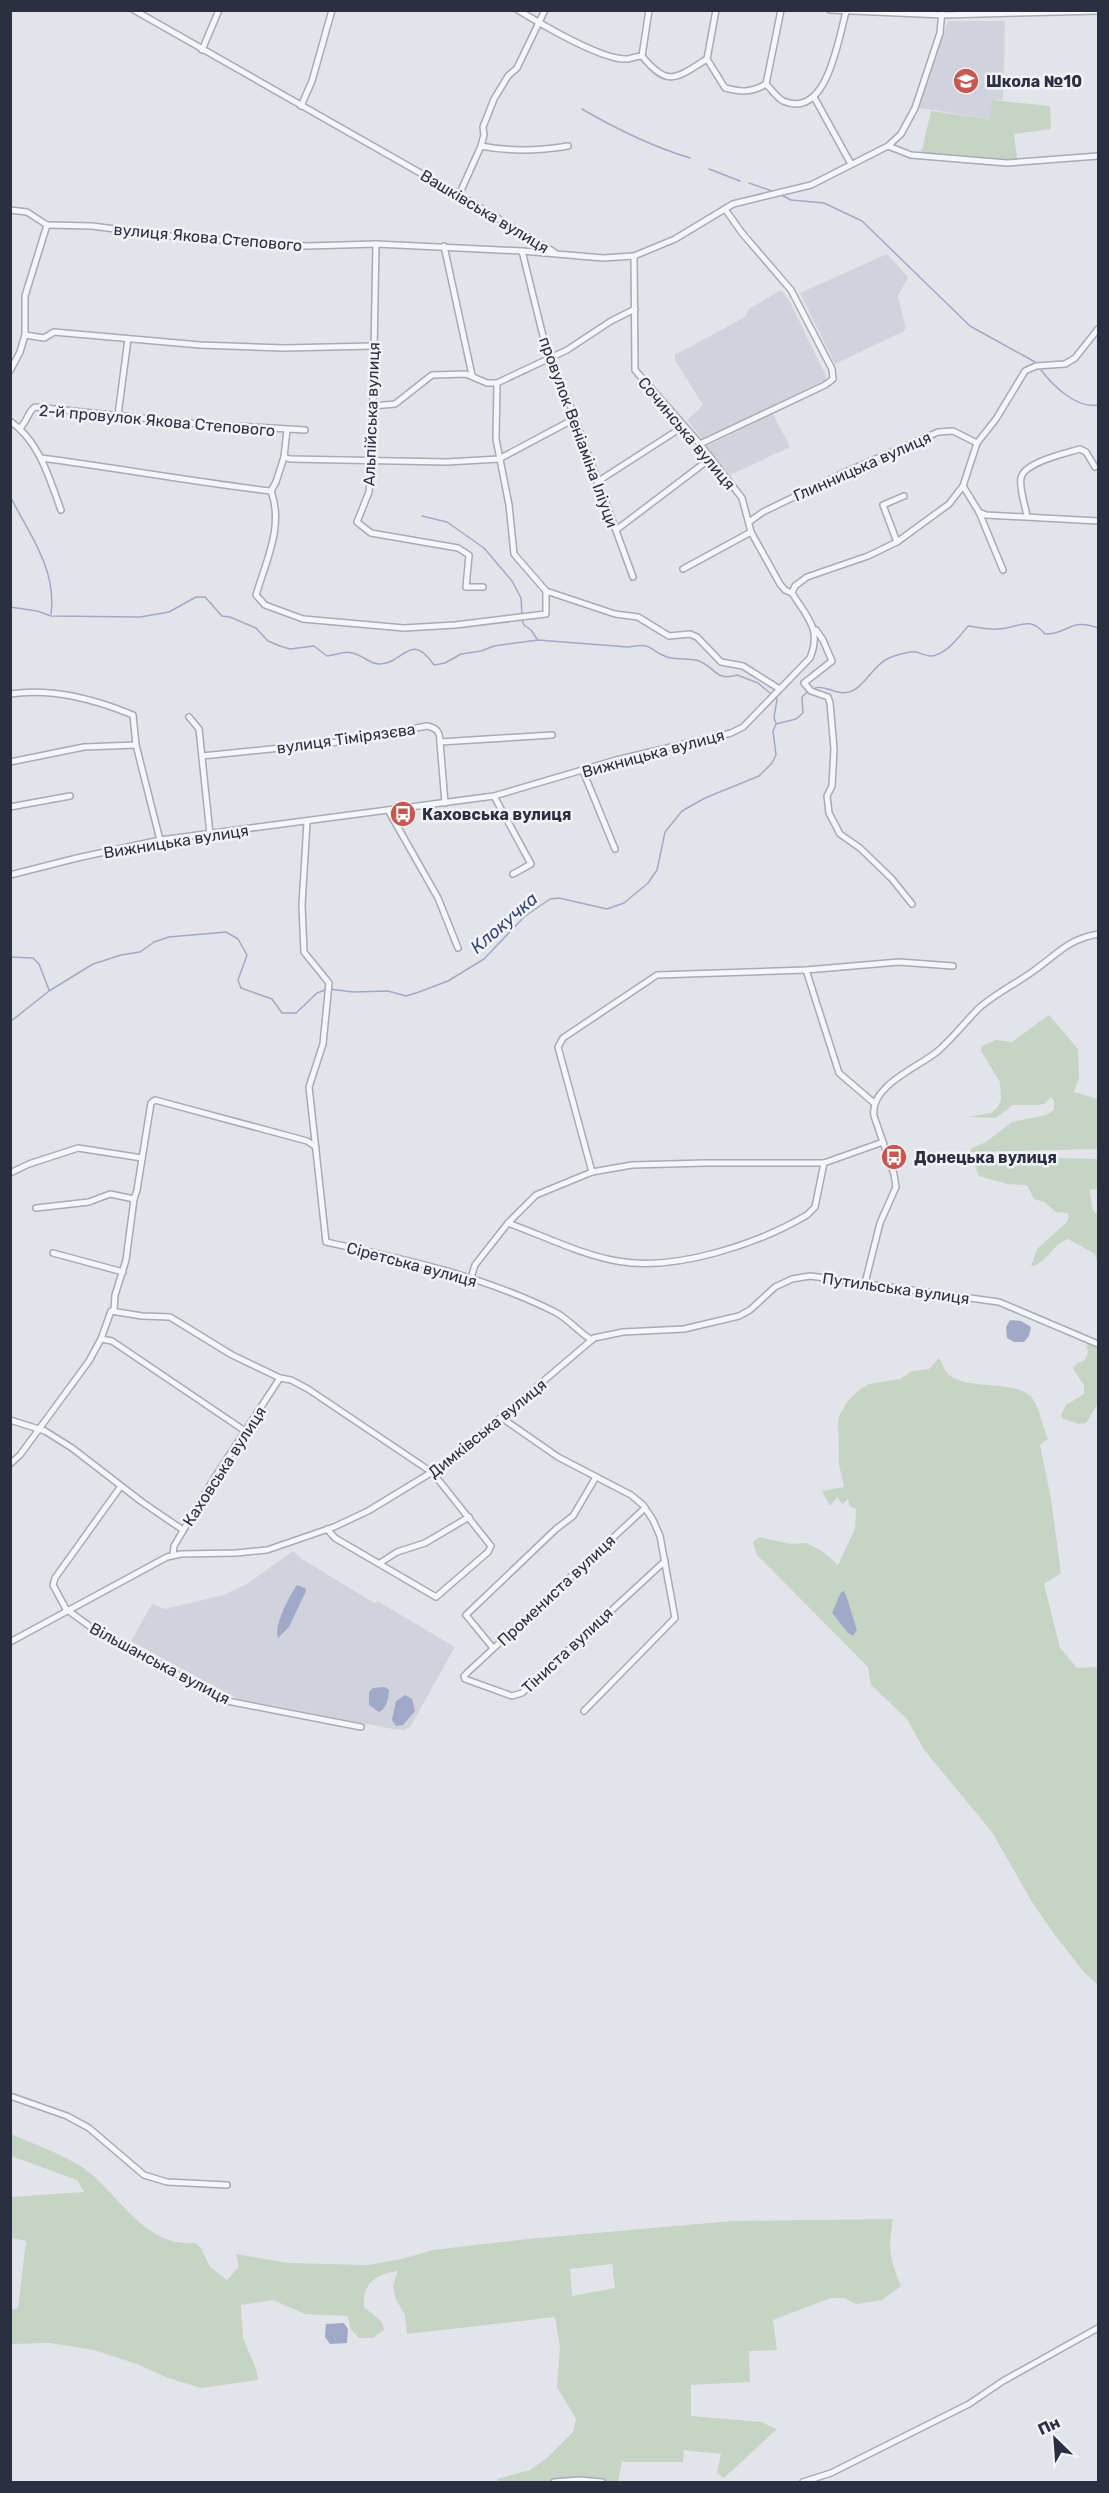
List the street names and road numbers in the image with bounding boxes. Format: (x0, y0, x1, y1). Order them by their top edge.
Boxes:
street label: Вашківська вулиця (417, 166, 552, 257)
street label: вулиця Якова Степового (113, 220, 303, 255)
street label: провулок Веніаміна Іліуци (535, 334, 622, 530)
street label: Альпійська вулиця (359, 342, 384, 486)
street label: Сочинська вулиця (634, 373, 739, 494)
street label: 2-й провулок Якова Степового (38, 401, 276, 440)
street label: Глинницька вулиця (790, 428, 934, 505)
street label: вулиця Тімірязєва (276, 719, 417, 758)
street label: Вижницька вулиця (580, 725, 727, 782)
street label: Вижницька вулиця (102, 821, 250, 862)
street label: Сіретська вулиця (345, 1238, 479, 1291)
street label: Путильська вулиця (821, 1269, 971, 1308)
street label: Димківська вулиця (424, 1375, 550, 1482)
street label: Каховська вулиця (179, 1403, 270, 1530)
street label: Промениста вулиця (493, 1531, 619, 1650)
street label: Тіниста вулиця (518, 1603, 617, 1697)
street label: Вільшанська вулиця (86, 1618, 233, 1708)

